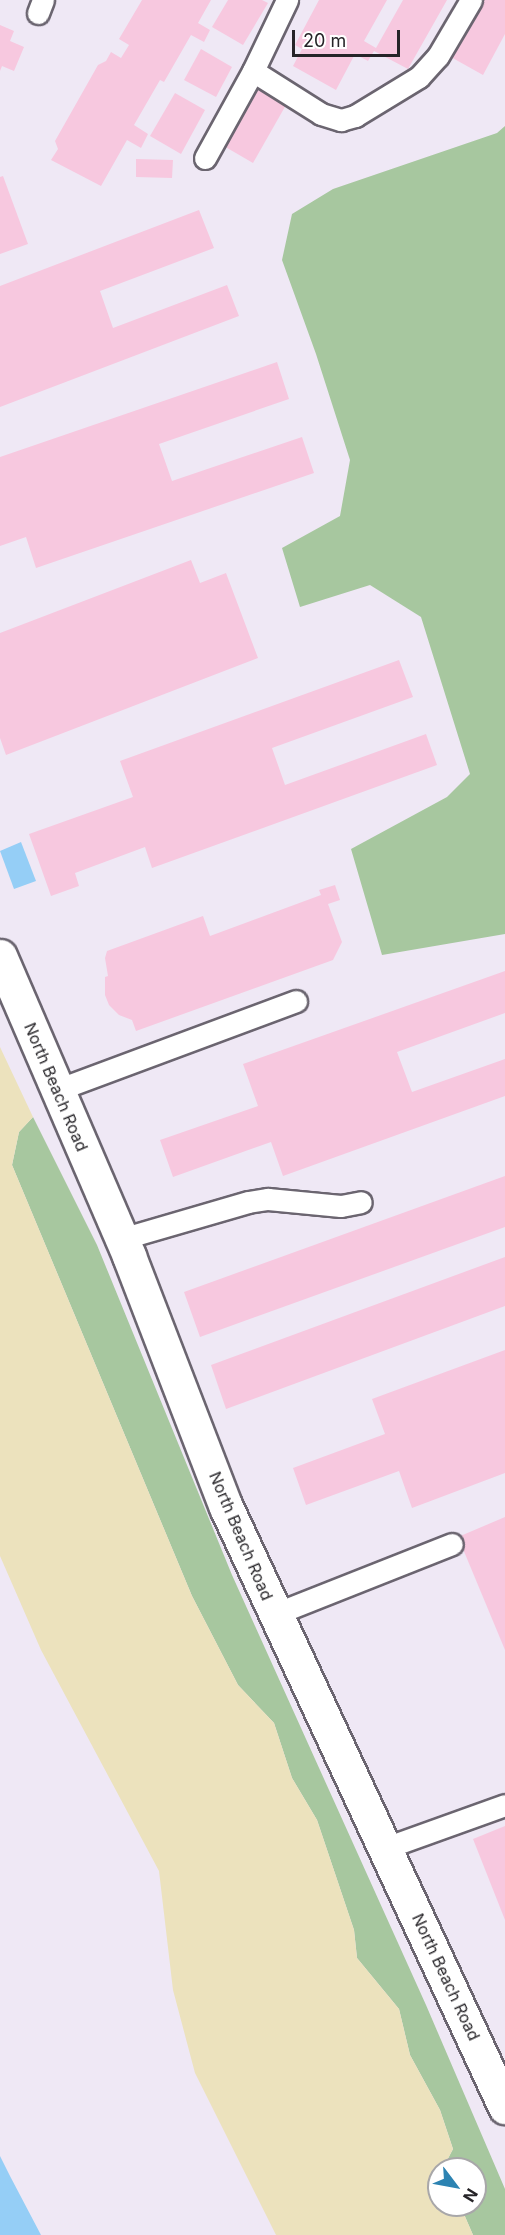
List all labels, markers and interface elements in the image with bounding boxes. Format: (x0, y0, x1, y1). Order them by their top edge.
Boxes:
scale bar (295, 18, 403, 56)
text: 20 m (303, 30, 346, 51)
street label: North Beach Road (20, 1020, 92, 1154)
street label: North Beach Road (205, 1469, 277, 1603)
street label: North Beach Road (408, 1911, 484, 2043)
north arrow (427, 2157, 487, 2217)
text: N (459, 2185, 482, 2206)

